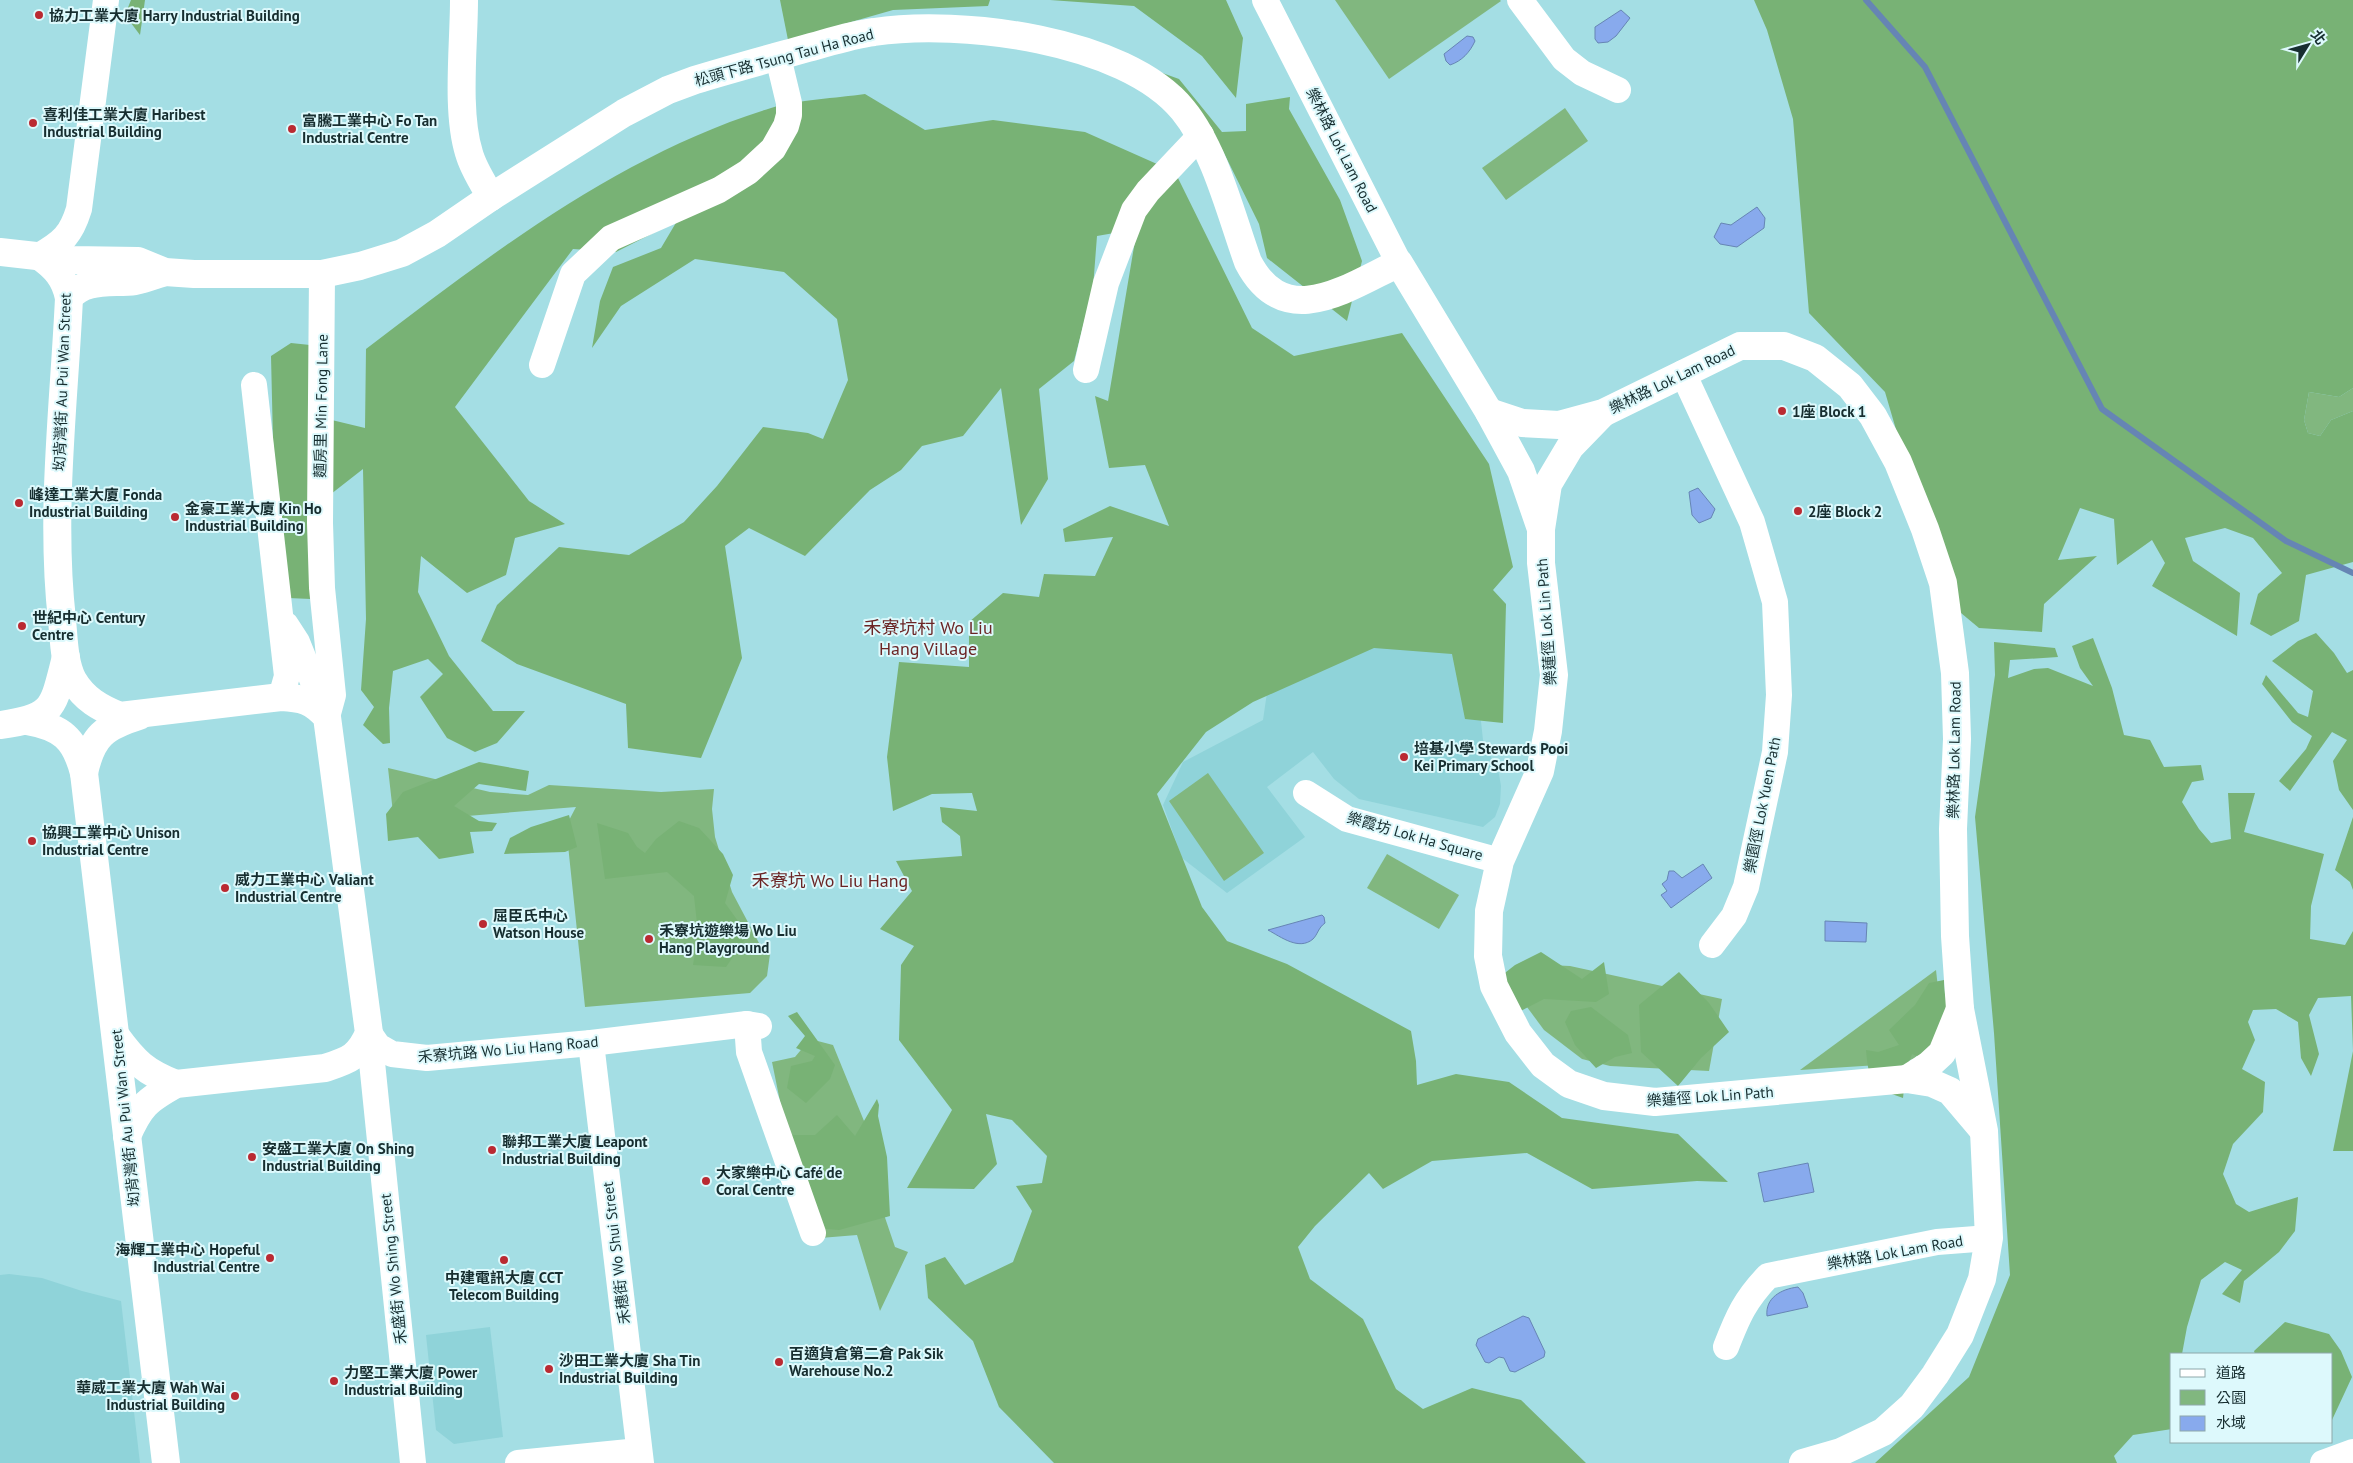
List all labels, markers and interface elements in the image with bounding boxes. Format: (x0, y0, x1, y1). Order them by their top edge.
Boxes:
place label: 協力工業大廈 Harry Industrial Building (49, 6, 300, 25)
marker: 協力工業大廈 Harry Industrial Building (33, 9, 45, 21)
north arrow (2283, 20, 2333, 70)
street label: 松頭下路 Tsung Tau Ha Road (692, 24, 876, 90)
text: 北 (2307, 26, 2330, 48)
street label: 樂林路 Lok Lam Road (1302, 84, 1382, 216)
place label: 喜利佳工業大廈 Haribest Industrial Building (43, 105, 206, 141)
place label: 富騰工業中心 Fo Tan Industrial Centre (302, 111, 437, 147)
marker: 喜利佳工業大廈 Haribest Industrial Building (27, 117, 39, 129)
marker: 富騰工業中心 Fo Tan Industrial Centre (286, 123, 298, 135)
street label: 㘭背灣街 Au Pui Wan Street (49, 293, 75, 471)
street label: 麵房里 Min Fong Lane (310, 334, 332, 478)
street label: 樂林路 Lok Lam Road (1606, 340, 1738, 418)
place label: 1座 Block 1 (1792, 402, 1866, 421)
marker: 1座 Block 1 (1776, 405, 1788, 417)
place label: 峰達工業大廈 Fonda Industrial Building (29, 485, 162, 521)
marker: 峰達工業大廈 Fonda Industrial Building (13, 497, 25, 509)
place label: 金豪工業大廈 Kin Ho Industrial Building (185, 499, 322, 535)
place label: 2座 Block 2 (1808, 502, 1882, 521)
marker: 2座 Block 2 (1792, 505, 1804, 517)
marker: 金豪工業大廈 Kin Ho Industrial Building (169, 511, 181, 523)
street label: 樂蓮徑 Lok Lin Path (1532, 558, 1560, 686)
place label: 世紀中心 Century Centre (32, 608, 146, 644)
district label: 禾寮坑村 Wo Liu Hang Village (863, 616, 993, 660)
marker: 世紀中心 Century Centre (16, 620, 28, 632)
street label: 樂林路 Lok Lam Road (1943, 681, 1965, 819)
street label: 樂園徑 Lok Yuen Path (1740, 735, 1784, 875)
place label: 培基小學 Stewards Pooi Kei Primary School (1414, 739, 1568, 775)
marker: 培基小學 Stewards Pooi Kei Primary School (1398, 751, 1410, 763)
street label: 樂霞坊 Lok Ha Square (1345, 808, 1485, 864)
place label: 協興工業中心 Unison Industrial Centre (42, 823, 180, 859)
marker: 協興工業中心 Unison Industrial Centre (26, 835, 38, 847)
district label: 禾寮坑 Wo Liu Hang (752, 869, 908, 892)
place label: 威力工業中心 Valiant Industrial Centre (235, 870, 374, 906)
marker: 威力工業中心 Valiant Industrial Centre (219, 882, 231, 894)
place label: 屈臣氏中心 Watson House (493, 906, 584, 942)
marker: 屈臣氏中心 Watson House (477, 918, 489, 930)
place label: 禾寮坑遊樂場 Wo Liu Hang Playground (659, 921, 797, 957)
marker: 禾寮坑遊樂場 Wo Liu Hang Playground (643, 933, 655, 945)
street label: 㘭背灣街 Au Pui Wan Street (106, 1028, 144, 1208)
street label: 禾寮坑路 Wo Liu Hang Road (417, 1032, 599, 1066)
street label: 樂蓮徑 Lok Lin Path (1646, 1082, 1774, 1110)
place label: 聯邦工業大廈 Leapont Industrial Building (502, 1132, 648, 1168)
place label: 安盛工業大廈 On Shing Industrial Building (262, 1139, 414, 1175)
marker: 聯邦工業大廈 Leapont Industrial Building (486, 1144, 498, 1156)
marker: 安盛工業大廈 On Shing Industrial Building (246, 1151, 258, 1163)
place label: 大家樂中心 Café de Coral Centre (716, 1163, 843, 1199)
marker: 大家樂中心 Café de Coral Centre (700, 1175, 712, 1187)
street label: 禾穗街 Wo Shui Street (598, 1181, 634, 1325)
street label: 禾盛街 Wo Shing Street (376, 1193, 410, 1345)
street label: 樂林路 Lok Lam Road (1826, 1231, 1964, 1273)
place label: 海輝工業中心 Hopeful Industrial Centre (115, 1240, 261, 1276)
marker: 海輝工業中心 Hopeful Industrial Centre (264, 1252, 276, 1264)
marker: 中建電訊大廈 CCT Telecom Building (498, 1254, 510, 1266)
place label: 中建電訊大廈 CCT Telecom Building (445, 1268, 563, 1304)
place label: 百適貨倉第二倉 Pak Sik Warehouse No.2 (789, 1344, 944, 1380)
place label: 沙田工業大廈 Sha Tin Industrial Building (559, 1351, 700, 1387)
legend (2170, 1353, 2333, 1443)
marker: 百適貨倉第二倉 Pak Sik Warehouse No.2 (773, 1356, 785, 1368)
place label: 力堅工業大廈 Power Industrial Building (344, 1363, 478, 1399)
marker: 沙田工業大廈 Sha Tin Industrial Building (543, 1363, 555, 1375)
text: 道路 (2216, 1363, 2246, 1382)
marker: 力堅工業大廈 Power Industrial Building (328, 1375, 340, 1387)
place label: 華威工業大廈 Wah Wai Industrial Building (76, 1378, 225, 1414)
text: 公園 (2216, 1388, 2246, 1407)
marker: 華威工業大廈 Wah Wai Industrial Building (229, 1390, 241, 1402)
text: 水域 (2216, 1413, 2246, 1432)

